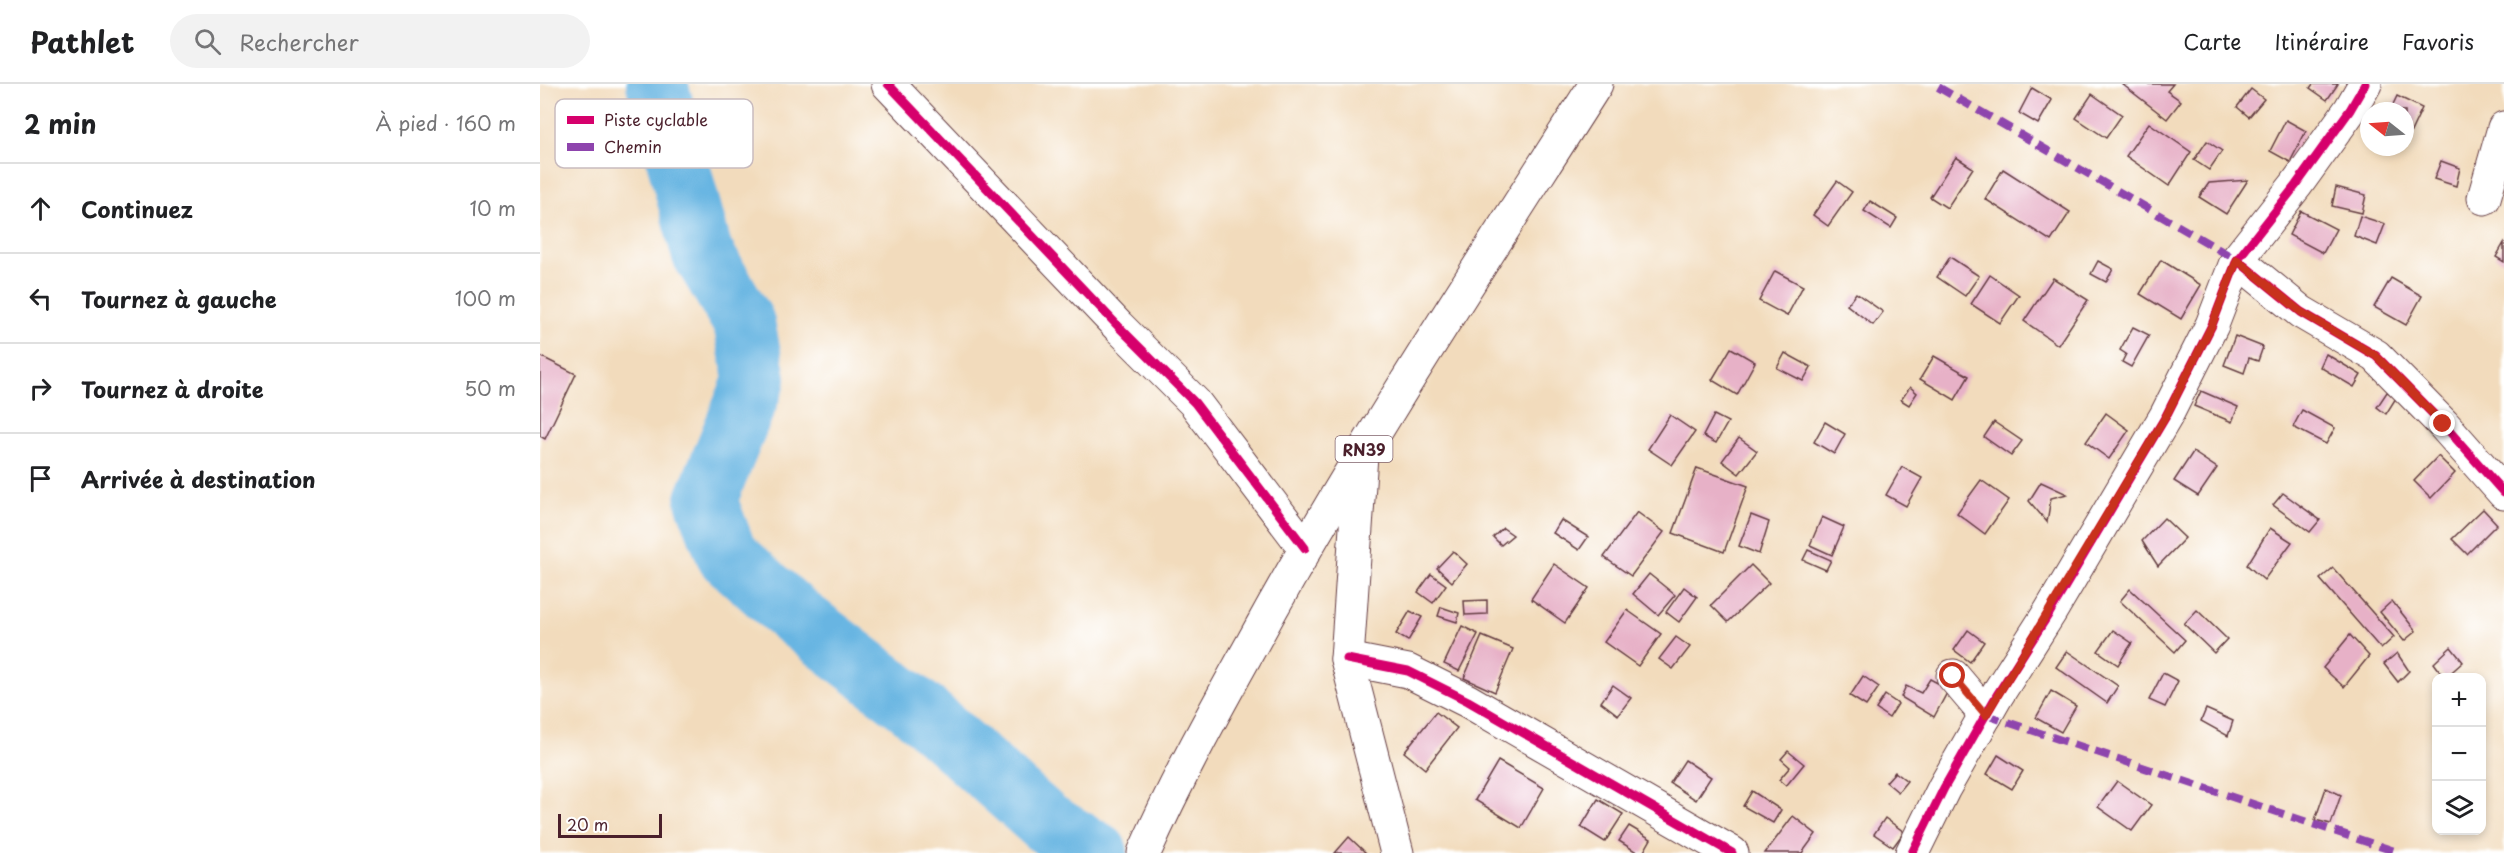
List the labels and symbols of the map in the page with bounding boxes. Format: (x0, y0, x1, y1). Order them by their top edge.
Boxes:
legend (555, 99, 753, 168)
north arrow (2360, 102, 2414, 156)
text: Piste cyclable (604, 107, 708, 131)
text: Chemin (604, 134, 662, 158)
route end (2429, 410, 2455, 436)
road number: RN39 (1336, 436, 1392, 462)
route start (1939, 662, 1965, 688)
scale bar (558, 811, 662, 838)

